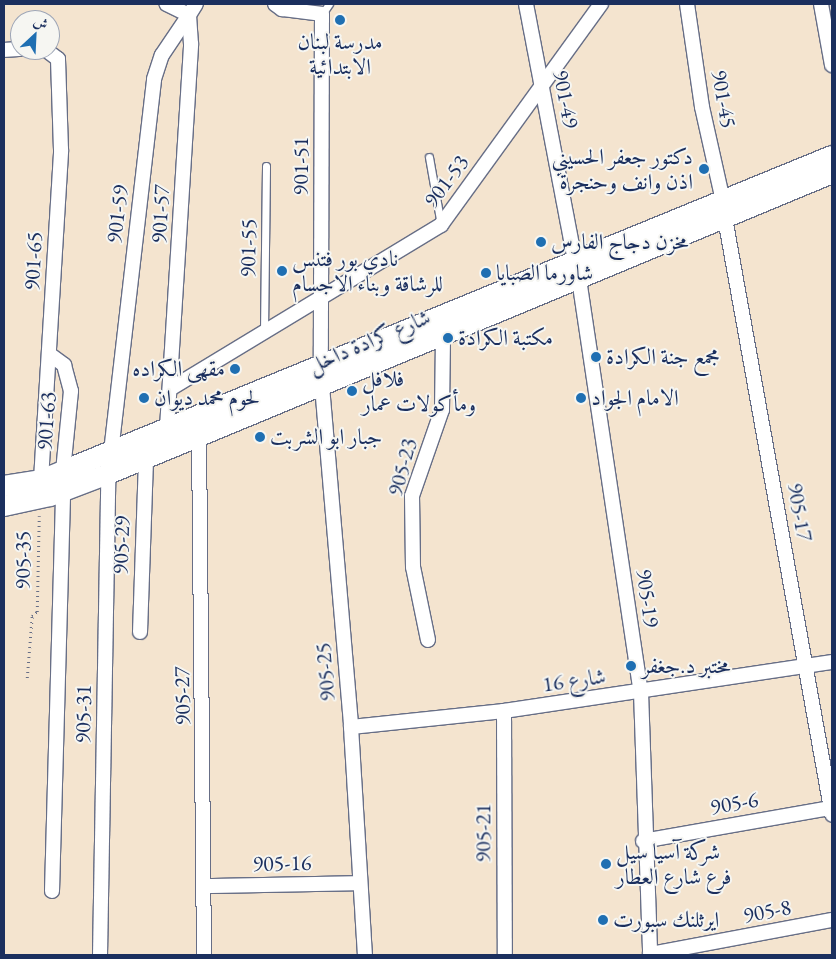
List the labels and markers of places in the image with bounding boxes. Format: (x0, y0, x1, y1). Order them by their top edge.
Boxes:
marker: مدرسة لبنان الابتدائية (334, 14, 346, 26)
place label: مدرسة لبنان الابتدائية (297, 28, 383, 80)
place label: دكتور جعفر الحسيني اذن وانف وحنجرة (551, 143, 693, 194)
marker: دكتور جعفر الحسيني اذن وانف وحنجرة (697, 162, 711, 176)
place label: مخزن دجاج الفارس (551, 229, 689, 255)
marker: مخزن دجاج الفارس (535, 236, 547, 248)
place label: نادي بور فتنس للرشاقة وبناء الاجسام (292, 245, 443, 296)
place label: شاورما الصبايا (496, 260, 593, 286)
marker: نادي بور فتنس للرشاقة وبناء الاجسام (276, 265, 288, 277)
marker: شاورما الصبايا (480, 267, 492, 279)
place label: مكتبة الكرادة (458, 325, 553, 351)
marker: مكتبة الكرادة (442, 332, 454, 344)
place label: مجمع جنة الكرادة (606, 344, 720, 370)
marker: مجمع جنة الكرادة (590, 351, 602, 363)
place label: مقهى الكراده (132, 356, 225, 382)
marker: مقهى الكراده (229, 363, 241, 375)
place label: فلافل ومأكولات عمار (362, 365, 476, 416)
place label: لحوم محمد ديوان (154, 385, 260, 411)
marker: فلافل ومأكولات عمار (346, 385, 358, 397)
place label: الامام الجواد (591, 385, 679, 411)
marker: لحوم محمد ديوان (138, 392, 150, 404)
marker: الامام الجواد (575, 392, 587, 404)
place label: جبار ابو الشربت (270, 424, 382, 450)
marker: جبار ابو الشربت (254, 431, 266, 443)
place label: مختبر د.جغفر (642, 653, 730, 679)
marker: مختبر د.جغفر (624, 659, 638, 673)
place label: شركة آسيا سيل فرع شارع العطار (616, 838, 732, 889)
marker: شركة آسيا سيل فرع شارع العطار (600, 858, 612, 870)
place label: ايرثلنك سبورت (613, 907, 719, 933)
marker: ايرثلنك سبورت (597, 914, 609, 926)

